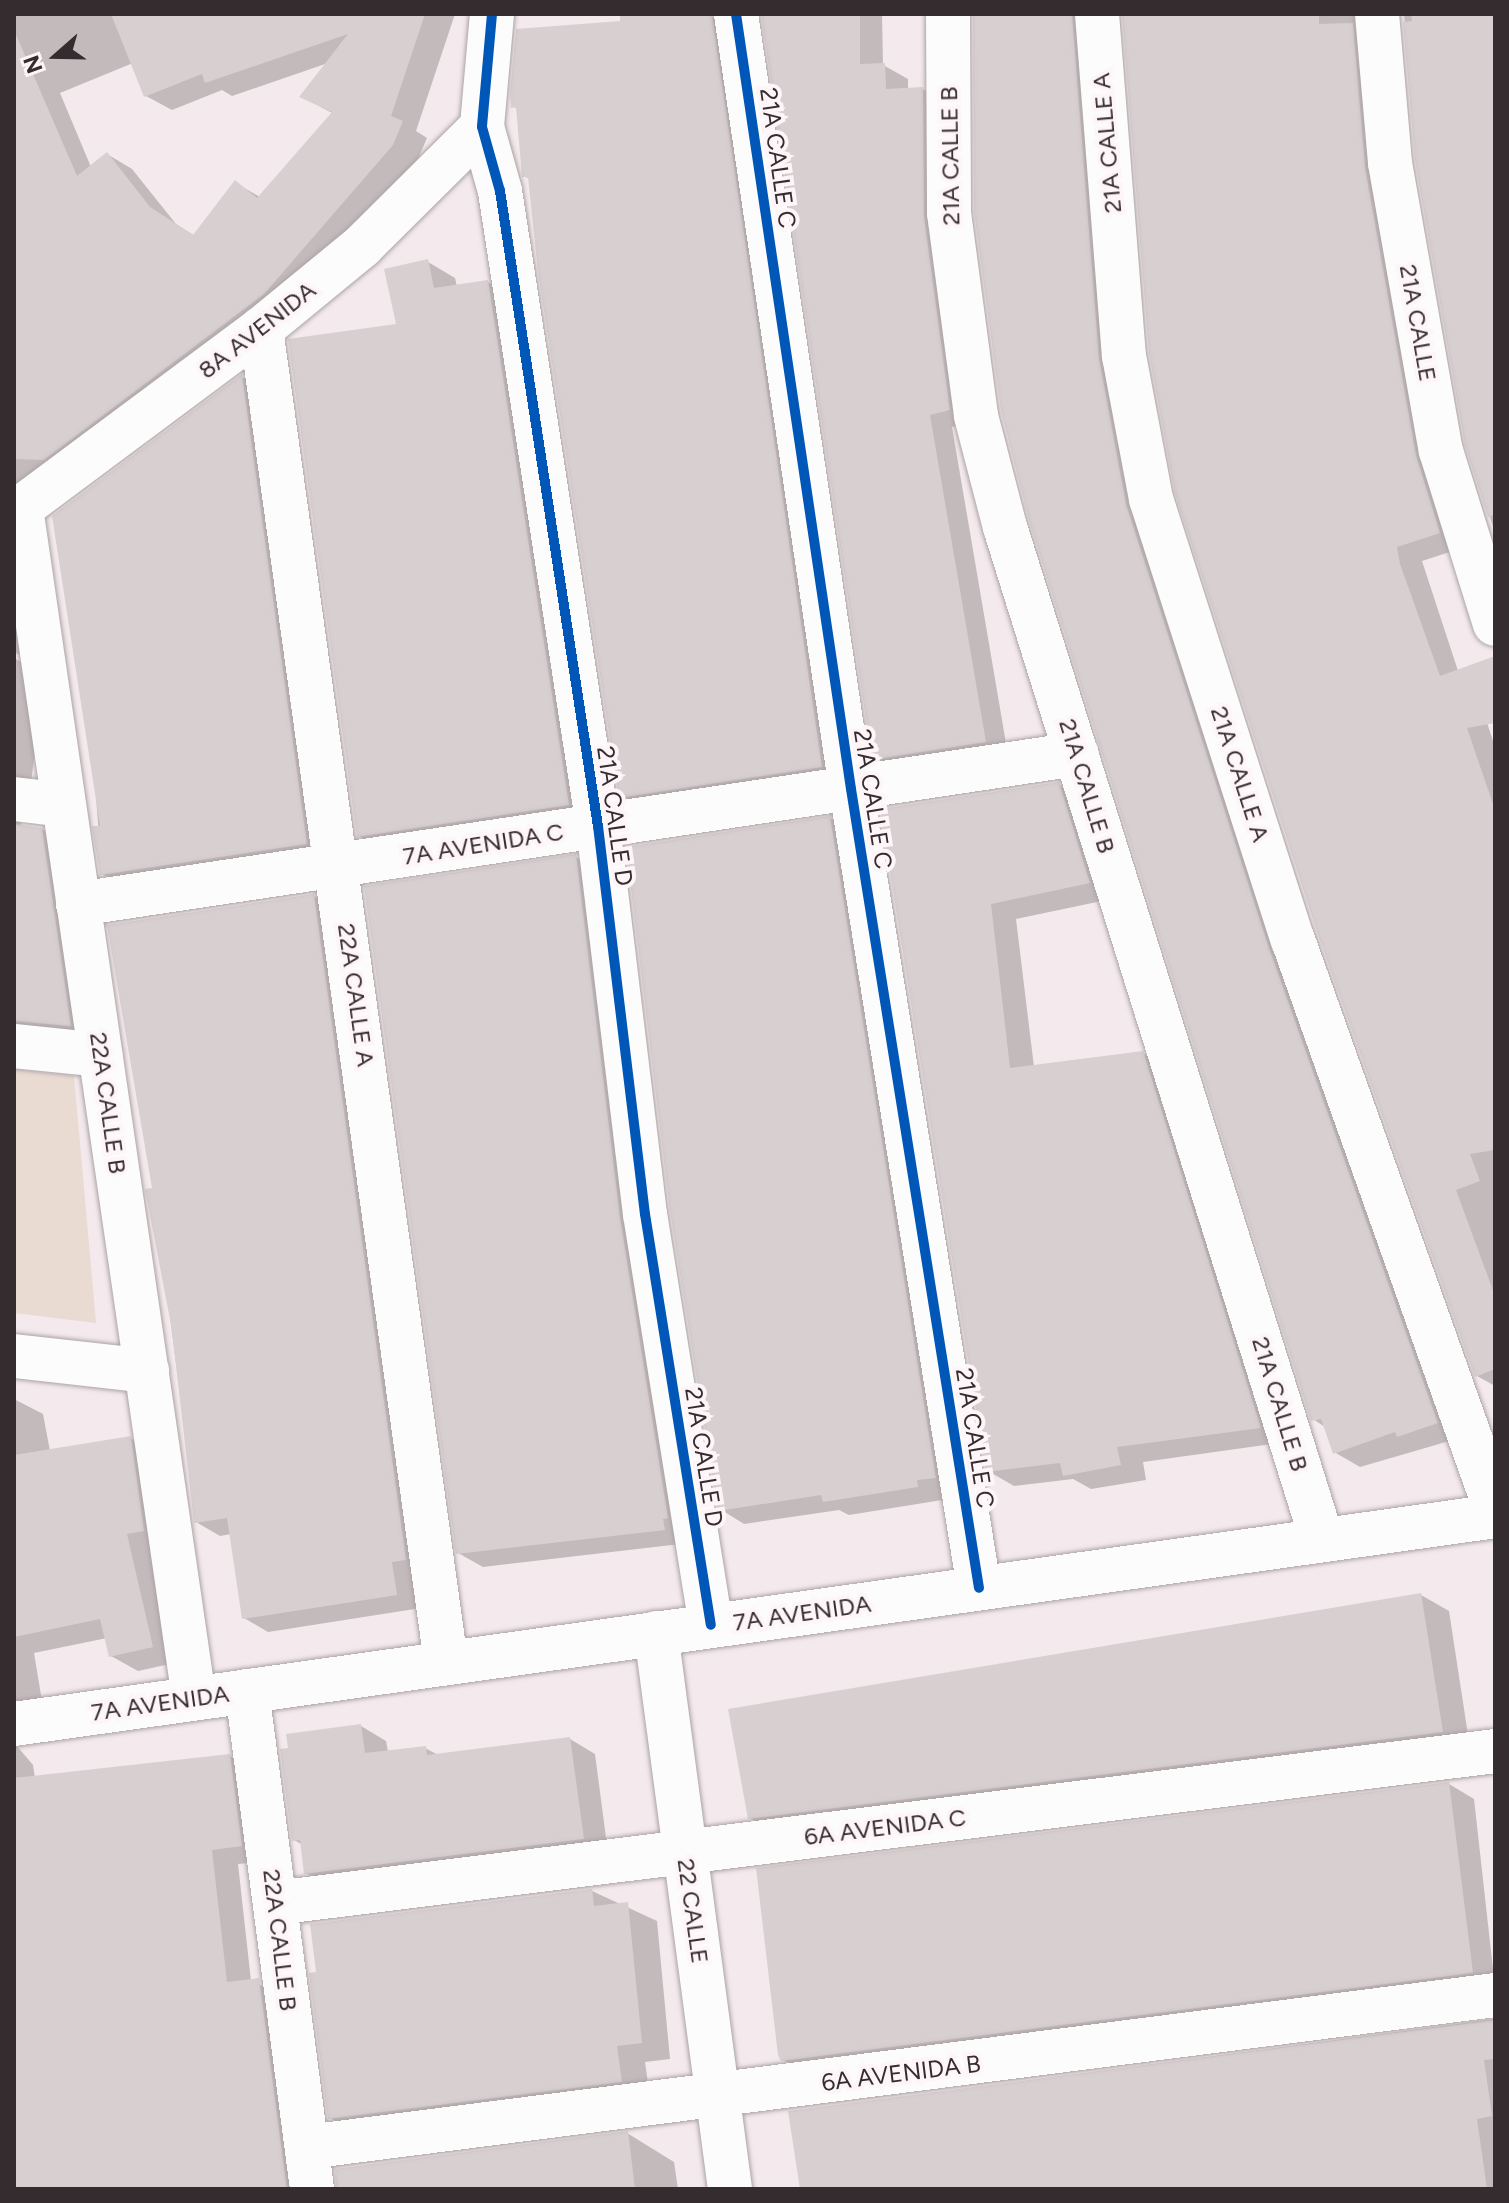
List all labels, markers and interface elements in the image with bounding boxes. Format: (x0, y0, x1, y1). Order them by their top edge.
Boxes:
north arrow (16, 16, 96, 96)
text: N (17, 52, 49, 77)
street label: 21A CALLE A (1087, 72, 1127, 214)
street label: 21A CALLE C (754, 86, 802, 230)
street label: 21A CALLE B (934, 86, 966, 226)
street label: 21A CALLE (1394, 262, 1442, 384)
street label: 8A AVENIDA (193, 275, 321, 385)
street label: 21A CALLE A (1205, 703, 1275, 845)
street label: 21A CALLE B (1053, 715, 1121, 857)
street label: 21A CALLE C (848, 727, 898, 871)
street label: 21A CALLE D (591, 744, 639, 888)
street label: 7A AVENIDA C (401, 817, 565, 871)
street label: 22A CALLE A (332, 922, 380, 1068)
street label: 22A CALLE B (84, 1031, 132, 1175)
street label: 21A CALLE B (1246, 1333, 1314, 1475)
street label: 21A CALLE C (950, 1366, 1000, 1510)
street label: 21A CALLE D (679, 1385, 729, 1529)
street label: 7A AVENIDA (731, 1589, 873, 1637)
street label: 7A AVENIDA (89, 1679, 231, 1727)
street label: 6A AVENIDA C (802, 1803, 968, 1851)
street label: 22 CALLE (671, 1857, 715, 1965)
street label: 22A CALLE B (257, 1868, 303, 2012)
street label: 6A AVENIDA B (820, 2049, 982, 2097)

